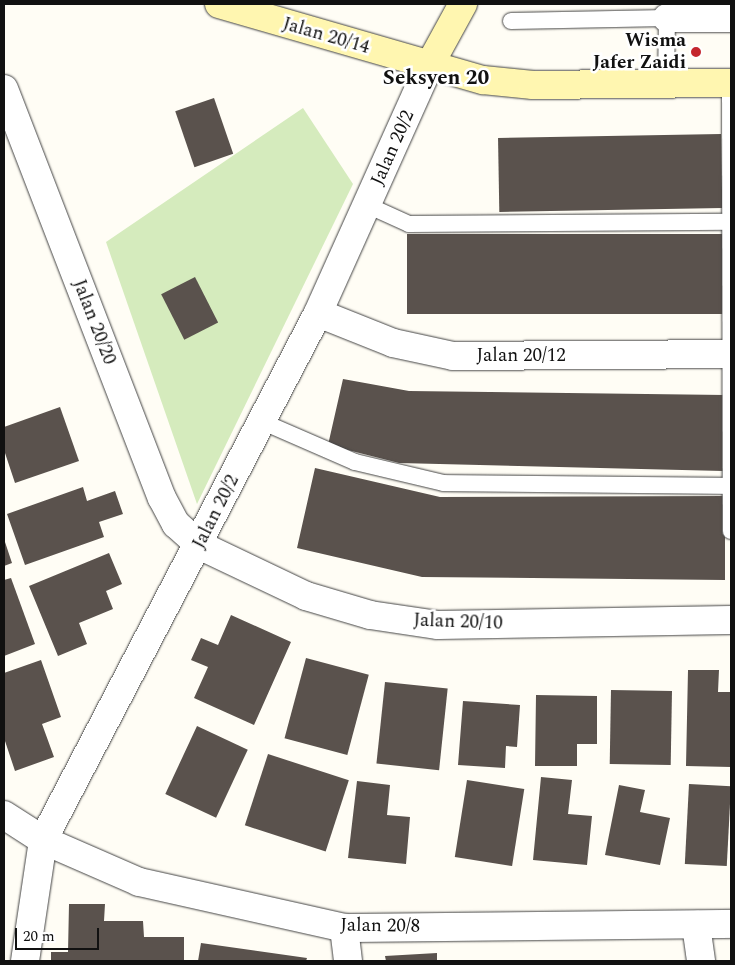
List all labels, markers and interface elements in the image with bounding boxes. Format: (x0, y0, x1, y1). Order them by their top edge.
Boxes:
street label: Jalan 20/14 (280, 13, 372, 59)
place label: Wisma Jafer Zaidi (592, 30, 686, 74)
marker: Wisma Jafer Zaidi (690, 46, 702, 58)
district label: Seksyen 20 (383, 65, 489, 91)
street label: Jalan 20/2 (366, 107, 420, 189)
street label: Jalan 20/20 (67, 276, 121, 368)
street label: Jalan 20/12 (476, 345, 566, 367)
street label: Jalan 20/2 (188, 471, 244, 553)
street label: Jalan 20/10 (413, 609, 503, 635)
street label: Jalan 20/8 (340, 914, 420, 938)
scale bar (18, 918, 101, 950)
text: 20 m (23, 925, 55, 948)

